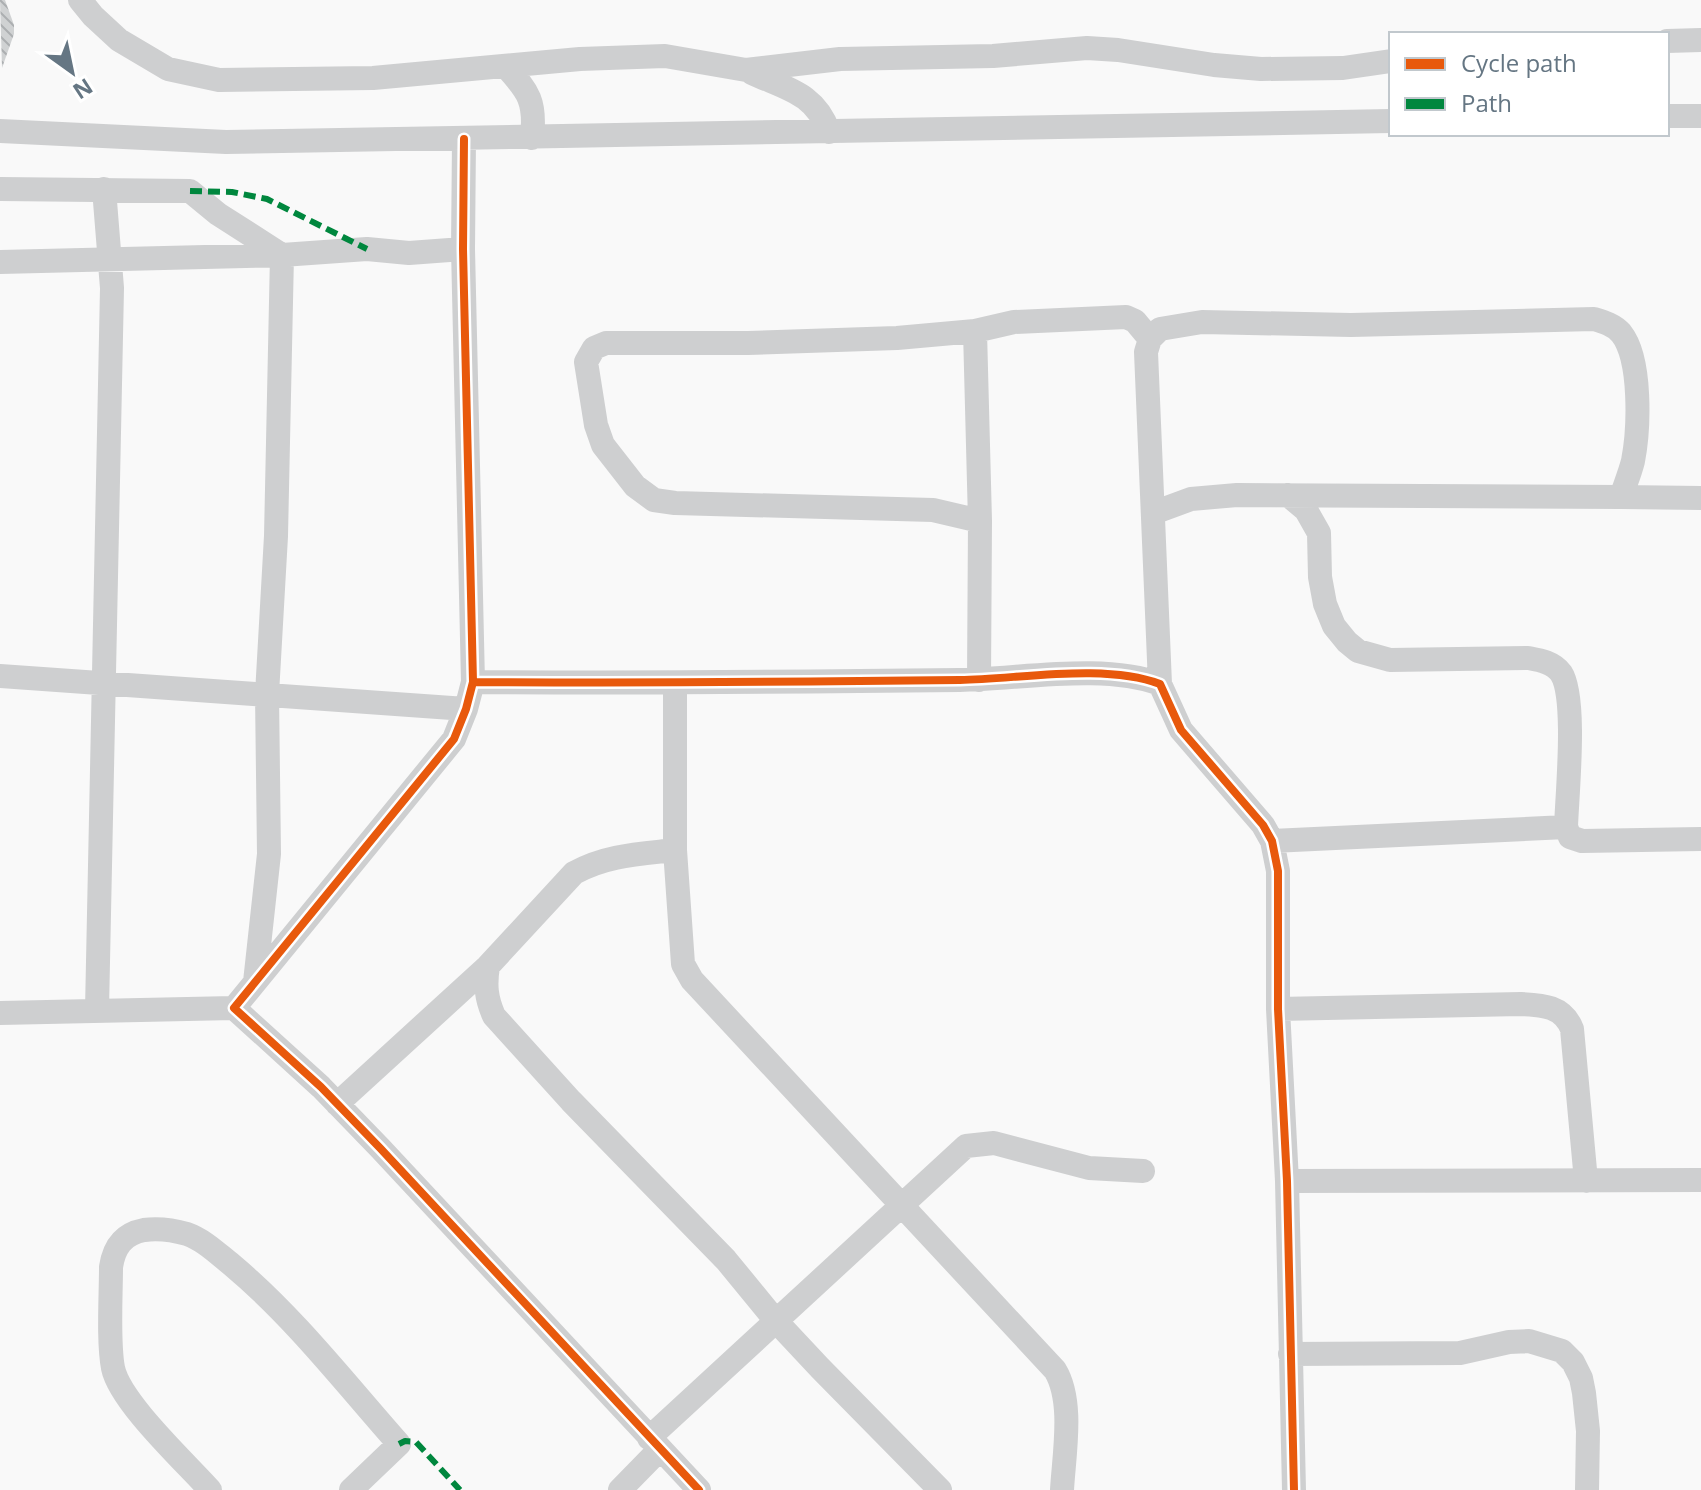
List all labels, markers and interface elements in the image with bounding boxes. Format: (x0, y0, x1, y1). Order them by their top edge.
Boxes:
north arrow (32, 32, 112, 112)
legend (1389, 32, 1669, 136)
text: Cycle path (1461, 46, 1577, 79)
text: N (68, 72, 99, 107)
text: Path (1461, 86, 1512, 119)

